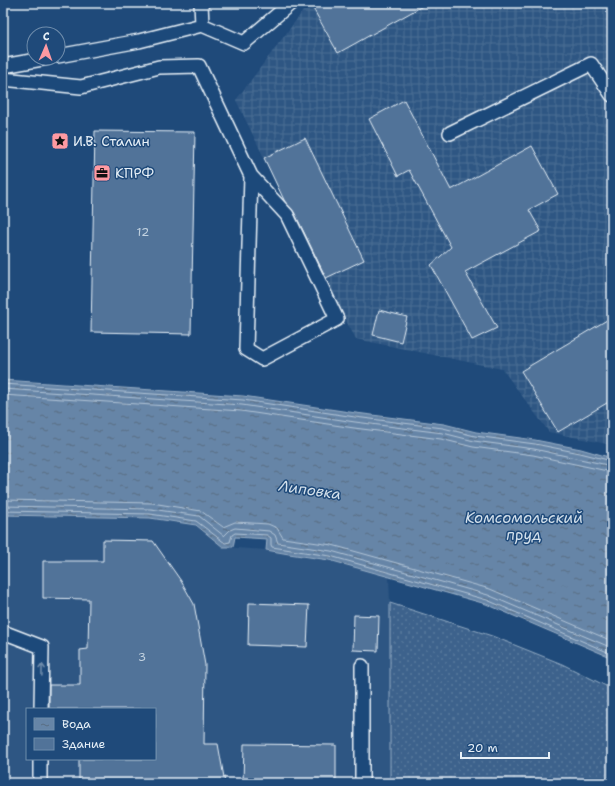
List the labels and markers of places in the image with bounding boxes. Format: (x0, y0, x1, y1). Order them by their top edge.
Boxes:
place icon: И.В. Сталин (50, 131, 70, 151)
place label: И.В. Сталин (73, 132, 150, 150)
office icon: КПРФ (92, 163, 112, 183)
place label: КПРФ (115, 164, 154, 182)

